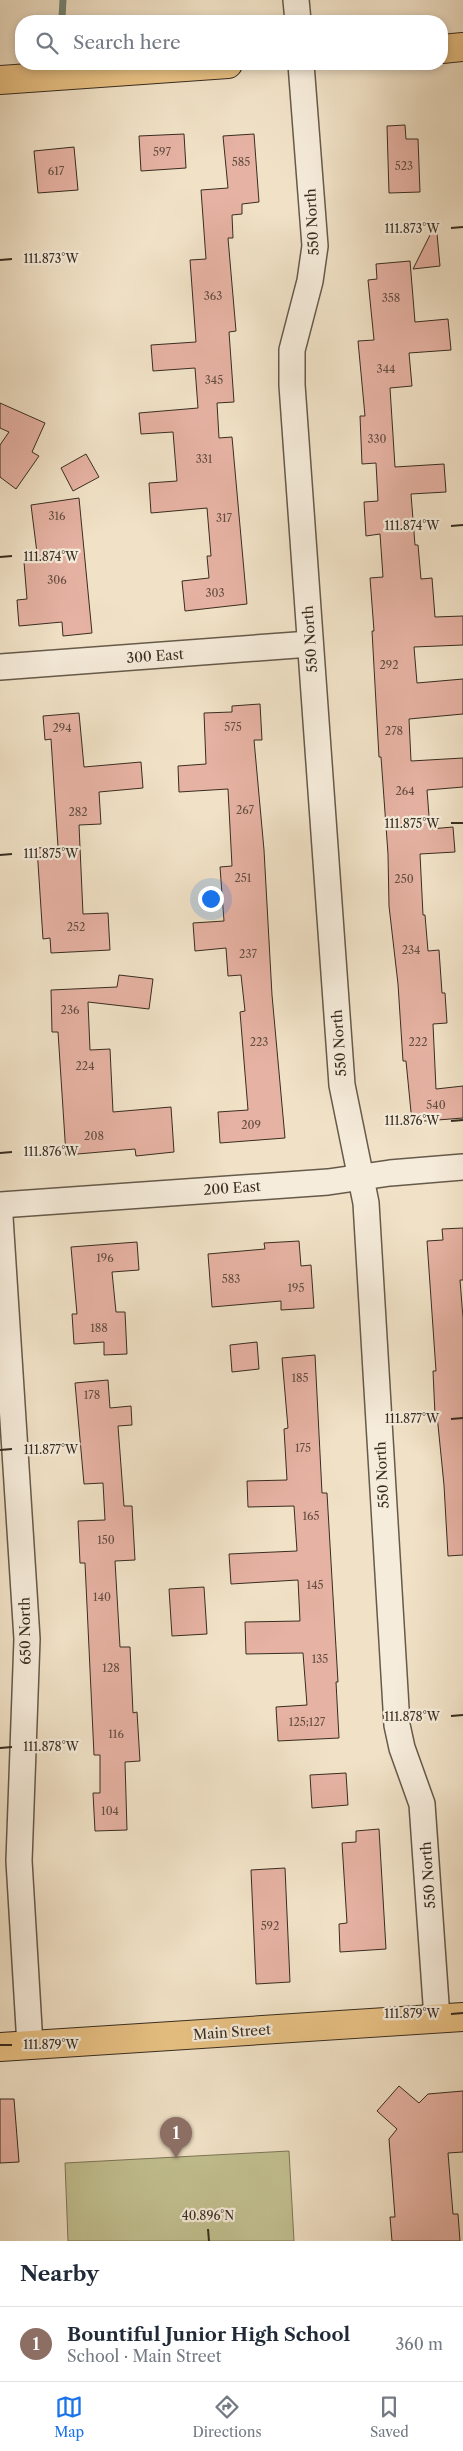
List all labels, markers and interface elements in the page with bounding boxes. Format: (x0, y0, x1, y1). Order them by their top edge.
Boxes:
search box (15, 15, 448, 70)
icon: search (33, 29, 61, 57)
text: Search here (73, 31, 181, 54)
house number: 597 (153, 145, 171, 159)
house number: 585 (232, 155, 250, 169)
house number: 523 (395, 159, 413, 173)
house number: 617 (48, 164, 65, 178)
street label: 550 North (301, 188, 323, 256)
text: 111.873°W (384, 221, 440, 236)
text: 111.873°W (23, 251, 79, 266)
house number: 363 (204, 289, 222, 303)
house number: 358 (382, 291, 400, 305)
house number: 344 (377, 362, 395, 376)
house number: 345 (205, 373, 223, 387)
house number: 330 (367, 432, 387, 446)
house number: 331 (196, 452, 213, 466)
house number: 316 (48, 509, 66, 523)
house number: 317 (216, 511, 233, 525)
text: 111.874°W (385, 518, 440, 533)
text: 111.874°W (24, 549, 79, 564)
house number: 306 (47, 573, 67, 587)
house number: 303 (205, 586, 225, 600)
street label: 550 North (299, 605, 321, 673)
street label: 300 East (126, 645, 184, 667)
house number: 292 (379, 658, 399, 672)
house number: 575 (224, 720, 242, 734)
house number: 294 (52, 721, 72, 735)
house number: 278 (385, 724, 403, 738)
house number: 264 (395, 784, 415, 798)
house number: 267 (236, 803, 255, 817)
house number: 282 (68, 805, 88, 819)
text: 111.875°W (385, 816, 440, 831)
text: 111.875°W (24, 846, 79, 861)
house number: 251 (235, 871, 252, 885)
house number: 250 (394, 872, 414, 886)
your location (198, 886, 224, 912)
house number: 252 (67, 920, 85, 934)
house number: 234 (402, 943, 420, 957)
house number: 237 (239, 947, 257, 961)
house number: 236 (61, 1003, 80, 1017)
street label: 550 North (328, 1009, 350, 1077)
house number: 223 (250, 1035, 268, 1049)
house number: 222 (409, 1035, 427, 1049)
house number: 224 (75, 1059, 95, 1073)
house number: 540 (426, 1098, 446, 1112)
text: 111.876°W (385, 1113, 440, 1128)
house number: 209 (241, 1118, 261, 1132)
house number: 208 (84, 1129, 104, 1143)
text: 111.876°W (24, 1144, 79, 1159)
street label: 200 East (203, 1177, 261, 1199)
house number: 196 (96, 1251, 114, 1265)
house number: 583 (222, 1272, 240, 1286)
house number: 195 (287, 1281, 305, 1295)
house number: 188 (90, 1321, 108, 1335)
house number: 185 (291, 1371, 309, 1385)
house number: 178 (84, 1388, 100, 1402)
text: 111.877°W (385, 1411, 440, 1426)
house number: 175 (295, 1441, 311, 1455)
street label: 550 North (371, 1441, 393, 1509)
text: 111.877°W (24, 1442, 79, 1457)
house number: 165 (302, 1509, 320, 1523)
house number: 150 (97, 1533, 115, 1547)
house number: 145 (307, 1578, 323, 1592)
house number: 140 (93, 1590, 111, 1604)
street label: 650 North (15, 1597, 35, 1665)
house number: 135 (312, 1652, 328, 1666)
house number: 128 (102, 1661, 120, 1675)
text: 111.878°W (384, 1709, 441, 1724)
house number: 125;127 (289, 1715, 326, 1729)
house number: 116 (108, 1727, 124, 1741)
text: 111.878°W (23, 1739, 80, 1754)
house number: 104 (101, 1804, 119, 1818)
street label: 550 North (417, 1841, 439, 1909)
house number: 592 (261, 1919, 279, 1933)
text: 111.879°W (384, 2006, 441, 2021)
street label: Main Street (193, 2020, 272, 2044)
text: 111.879°W (23, 2037, 80, 2052)
pin: 1 (160, 2117, 192, 2158)
text: 40.896°N (182, 2208, 234, 2223)
text: Nearby (20, 2261, 99, 2286)
text: Bountiful Junior High School (67, 2323, 350, 2346)
text: 1 (32, 2334, 40, 2354)
text: 360 m (396, 2334, 443, 2354)
text: School · Main Street (67, 2346, 221, 2366)
tab: Map (54, 2393, 84, 2441)
tab: Directions (192, 2393, 262, 2441)
tab: Saved (370, 2393, 409, 2441)

